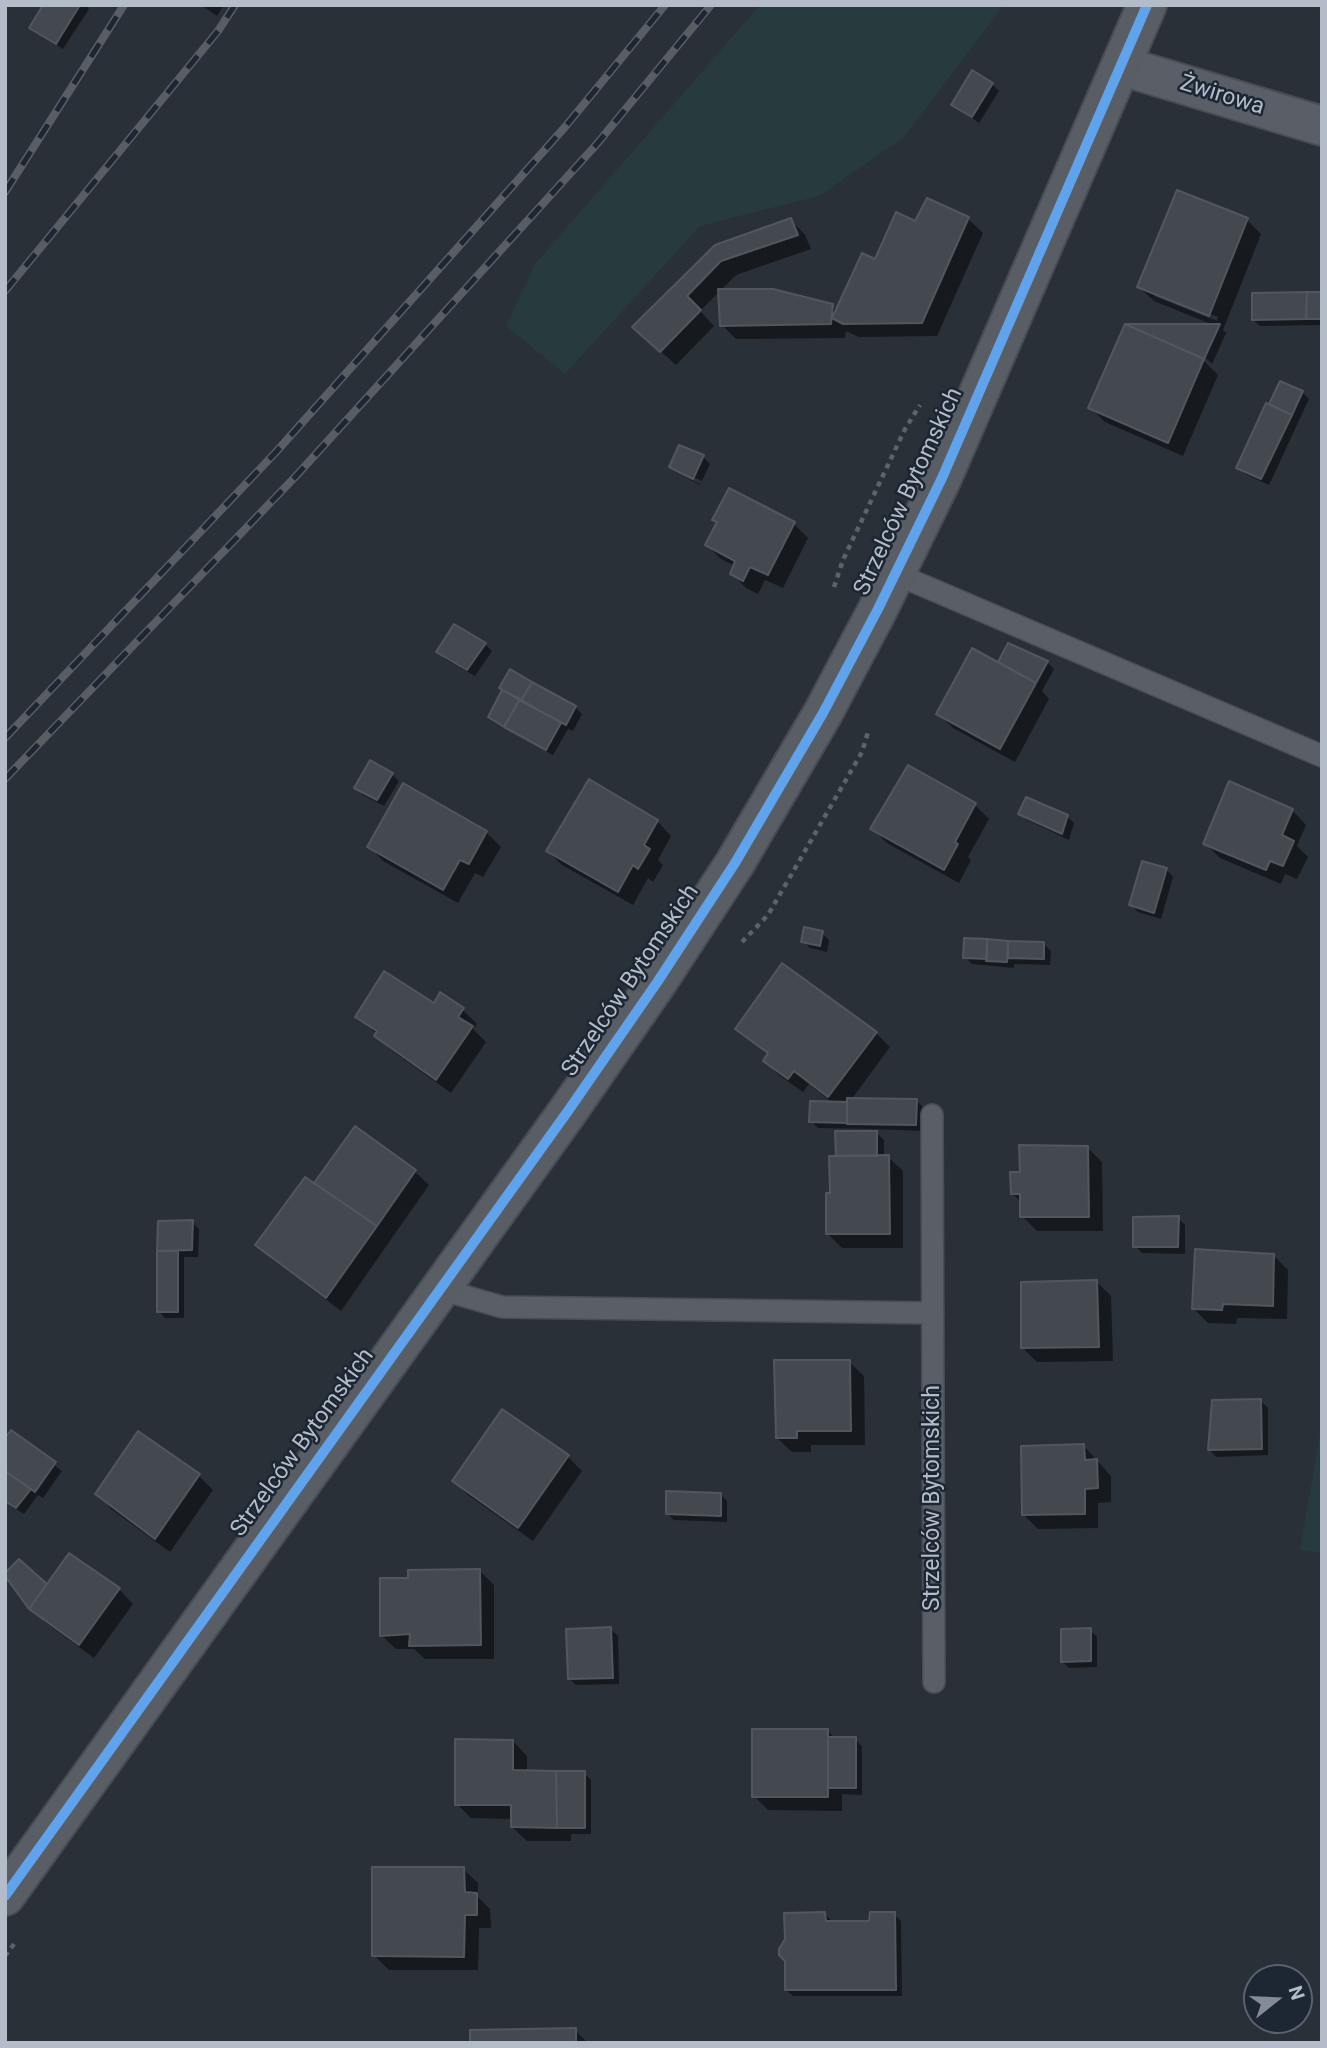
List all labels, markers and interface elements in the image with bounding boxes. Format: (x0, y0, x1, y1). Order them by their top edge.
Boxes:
street label: Żwirowa (1176, 70, 1268, 122)
street label: Strzelców Bytomskich (849, 384, 969, 600)
street label: Strzelców Bytomskich (556, 880, 706, 1082)
street label: Strzelców Bytomskich (225, 1344, 381, 1542)
street label: Strzelców Bytomskich (919, 1385, 947, 1611)
north arrow (1243, 1964, 1313, 2034)
text: N (1284, 1983, 1310, 2003)

